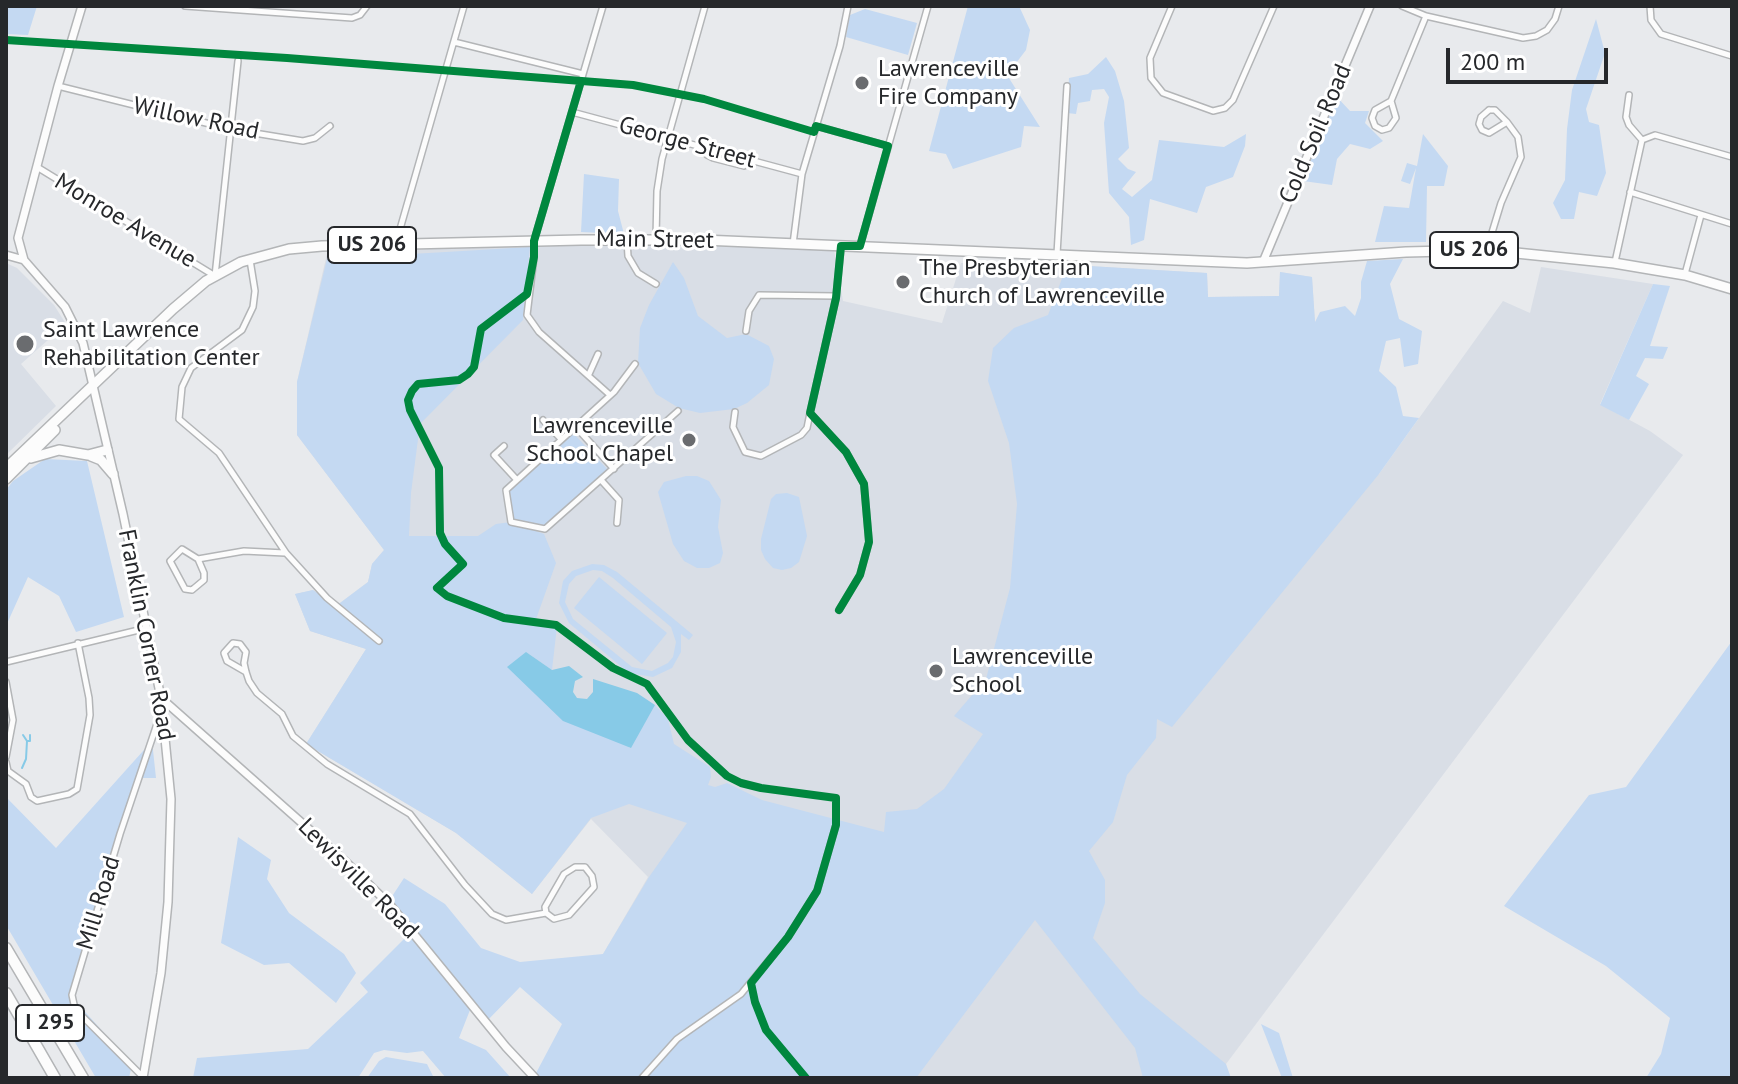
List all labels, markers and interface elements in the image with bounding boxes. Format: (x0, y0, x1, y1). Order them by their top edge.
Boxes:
scale bar (1450, 32, 1612, 82)
text: 200 m (1460, 46, 1525, 77)
place label: Lawrenceville Fire Company (878, 55, 1019, 111)
street label: Cold Soil Road (1274, 60, 1358, 208)
marker: Lawrenceville Fire Company (853, 74, 871, 92)
street label: Willow Road (131, 92, 261, 146)
street label: George Street (615, 111, 759, 175)
street label: Monroe Avenue (49, 168, 201, 274)
street label: Main Street (596, 225, 714, 255)
road number: US 206 (328, 227, 416, 263)
road number: US 206 (1430, 232, 1518, 268)
place label: The Presbyterian Church of Lawrenceville (919, 254, 1165, 310)
marker: The Presbyterian Church of Lawrenceville (894, 273, 912, 291)
place label: Saint Lawrence Rehabilitation Center (43, 316, 260, 372)
marker: Saint Lawrence Rehabilitation Center (14, 333, 36, 355)
place label: Lawrenceville School Chapel (526, 412, 673, 468)
marker: Lawrenceville School Chapel (680, 431, 698, 449)
street label: Franklin Corner Road (111, 527, 181, 743)
place label: Lawrenceville School (952, 643, 1093, 699)
marker: Lawrenceville School (927, 662, 945, 680)
street label: Lewisville Road (292, 813, 424, 945)
street label: Mill Road (71, 853, 127, 953)
road number: I 295 (16, 1005, 84, 1041)

